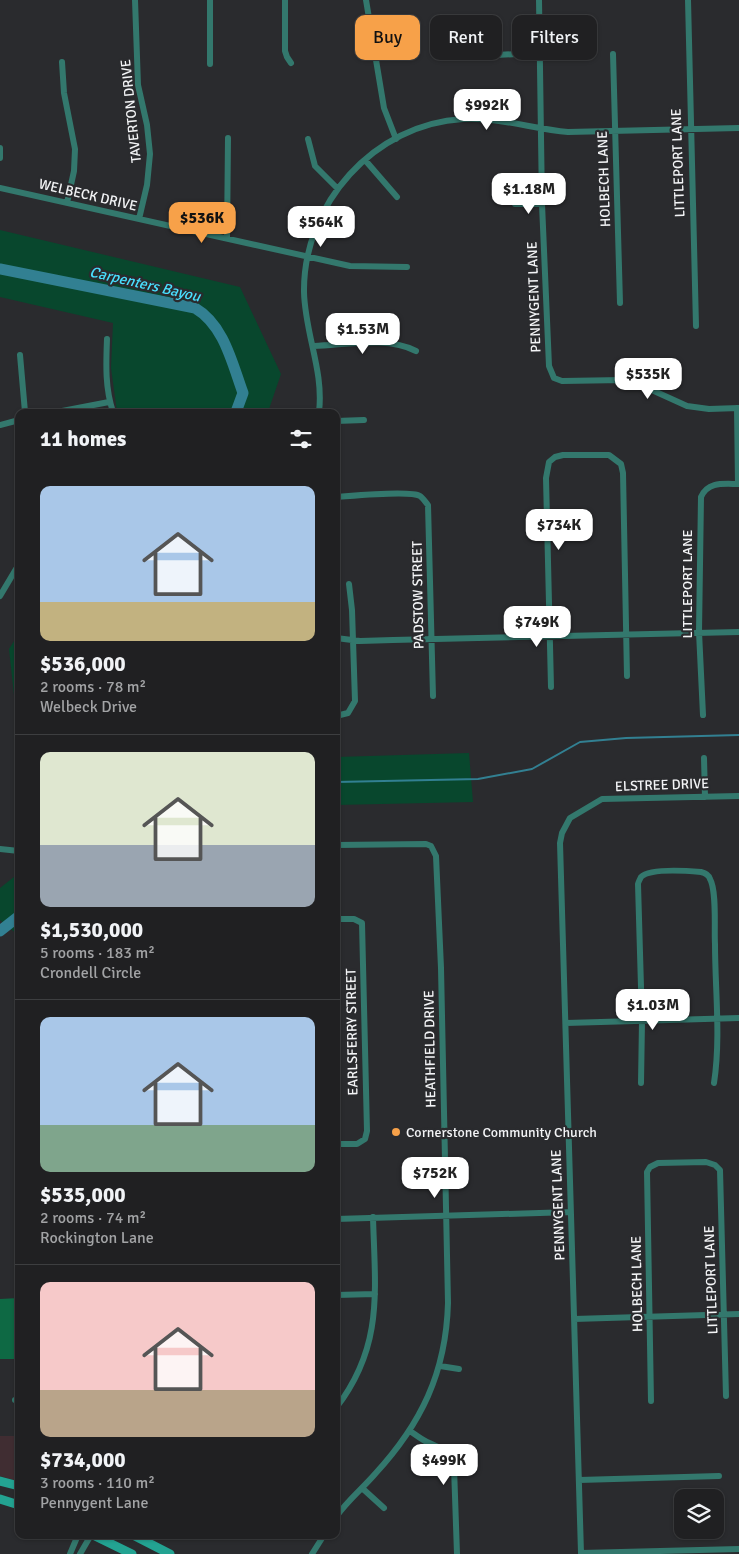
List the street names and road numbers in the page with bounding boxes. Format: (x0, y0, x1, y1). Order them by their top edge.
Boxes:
street label: TAVERTON DRIVE (117, 58, 145, 164)
street label: LITTLEPORT LANE (668, 108, 688, 218)
street label: HOLBECH LANE (594, 131, 614, 227)
street label: WELBECK DRIVE (37, 175, 139, 215)
street label: PENNYGENT LANE (524, 241, 544, 353)
street label: LITTLEPORT LANE (679, 529, 696, 639)
street label: PADSTOW STREET (409, 541, 427, 649)
street label: ELSTREE DRIVE (615, 775, 709, 795)
street label: EARLSFERRY STREET (342, 968, 362, 1096)
street label: HEATHFIELD DRIVE (420, 990, 440, 1108)
street label: PENNYGENT LANE (548, 1149, 568, 1261)
street label: LITTLEPORT LANE (701, 1225, 721, 1335)
street label: HOLBECH LANE (628, 1236, 646, 1332)

